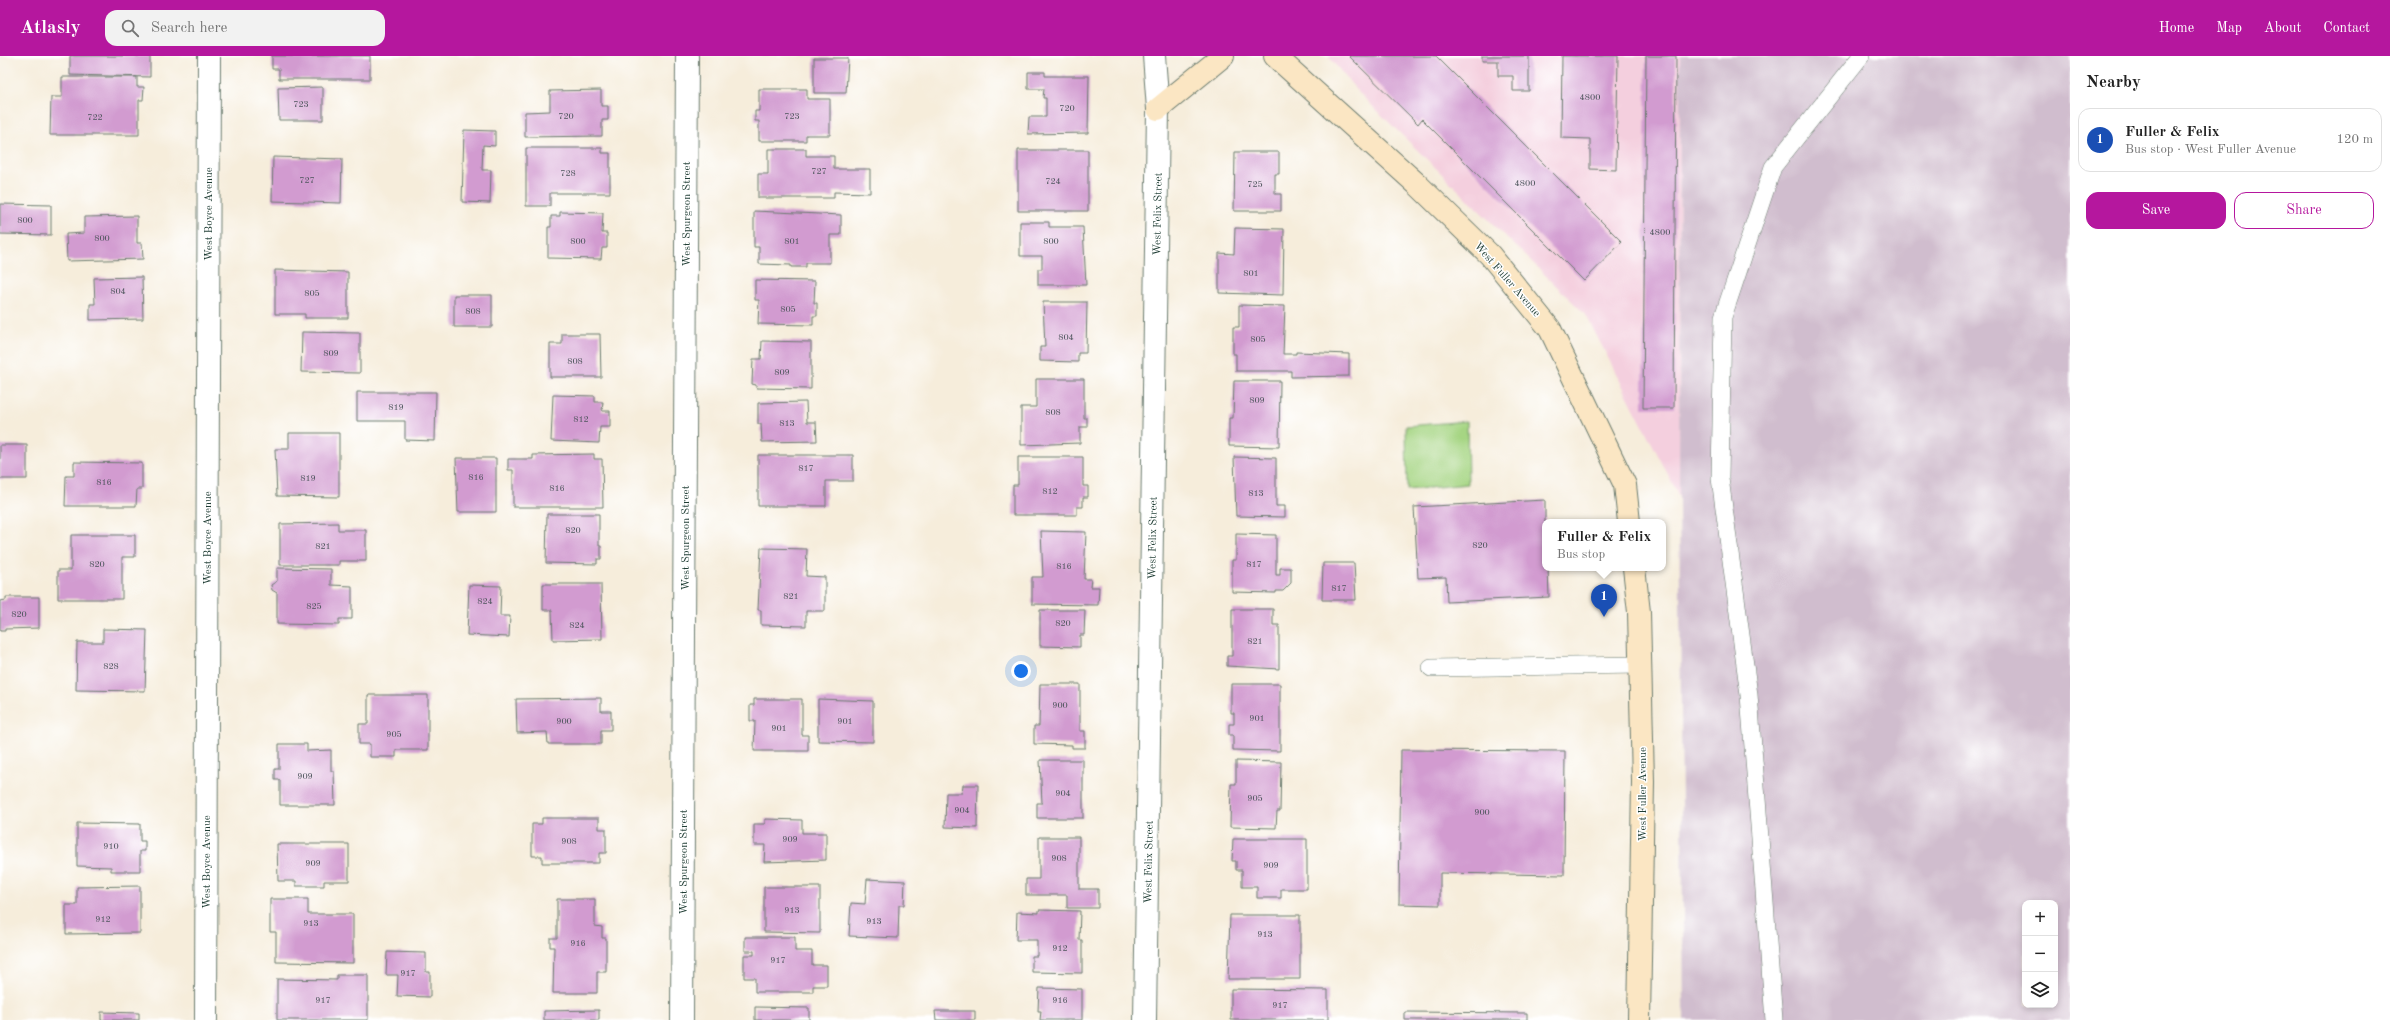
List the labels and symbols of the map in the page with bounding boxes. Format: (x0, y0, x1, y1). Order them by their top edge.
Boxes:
house number: 4800 (1580, 93, 1600, 102)
house number: 723 (293, 100, 309, 109)
house number: 720 (1059, 104, 1075, 113)
house number: 720 (558, 112, 574, 121)
house number: 723 (784, 112, 800, 121)
house number: 722 (87, 113, 103, 122)
street label: West Spurgeon Street (682, 161, 693, 266)
street label: West Boyce Avenue (204, 167, 215, 261)
house number: 727 (811, 167, 827, 176)
house number: 728 (560, 169, 576, 178)
street label: West Felix Street (1152, 172, 1165, 256)
house number: 727 (299, 176, 315, 185)
house number: 724 (1045, 177, 1061, 186)
house number: 4800 (1515, 179, 1535, 188)
house number: 725 (1247, 180, 1263, 189)
house number: 800 (17, 216, 33, 225)
house number: 4800 (1650, 228, 1670, 237)
house number: 800 (94, 234, 110, 243)
house number: 800 (570, 237, 586, 246)
house number: 801 (784, 237, 800, 246)
house number: 800 (1043, 237, 1059, 246)
street label: West Fuller Avenue (1472, 241, 1542, 319)
house number: 801 (1243, 269, 1259, 278)
house number: 804 (110, 287, 126, 296)
house number: 805 (304, 289, 320, 298)
house number: 805 (780, 305, 796, 314)
house number: 808 (465, 307, 481, 316)
house number: 804 (1058, 333, 1074, 342)
house number: 805 (1250, 335, 1266, 344)
house number: 809 (323, 349, 339, 358)
house number: 808 (567, 357, 583, 366)
house number: 809 (774, 368, 790, 377)
house number: 809 (1249, 396, 1265, 405)
house number: 819 (388, 403, 404, 412)
house number: 808 (1045, 408, 1061, 417)
house number: 812 (573, 415, 589, 424)
house number: 813 (779, 419, 795, 428)
house number: 817 (798, 464, 814, 473)
house number: 816 (468, 473, 484, 482)
house number: 819 (300, 474, 316, 483)
house number: 816 (96, 478, 112, 487)
house number: 816 (549, 484, 565, 493)
street label: West Spurgeon Street (681, 485, 692, 590)
house number: 812 (1042, 487, 1058, 496)
house number: 813 (1248, 489, 1264, 498)
street label: West Boyce Avenue (203, 491, 214, 585)
street label: West Felix Street (1147, 496, 1160, 580)
house number: 820 (565, 526, 581, 535)
house number: 820 (1472, 541, 1488, 550)
house number: 821 (315, 542, 331, 551)
house number: 820 (89, 560, 105, 569)
house number: 817 (1246, 560, 1262, 569)
house number: 816 (1056, 562, 1072, 571)
house number: 817 (1331, 584, 1347, 593)
pin: 1 (1591, 584, 1617, 617)
house number: 821 (783, 592, 799, 601)
house number: 824 (477, 597, 493, 606)
house number: 825 (306, 602, 322, 611)
house number: 820 (11, 610, 27, 619)
house number: 820 (1055, 619, 1071, 628)
house number: 824 (569, 621, 585, 630)
house number: 821 (1247, 637, 1263, 646)
your location (1011, 661, 1031, 681)
house number: 828 (103, 662, 119, 671)
house number: 900 (1052, 701, 1068, 710)
house number: 901 (1249, 714, 1265, 723)
house number: 900 (556, 717, 572, 726)
house number: 901 (837, 717, 853, 726)
house number: 901 (771, 724, 787, 733)
house number: 905 (386, 730, 402, 739)
street label: West Fuller Avenue (1638, 747, 1649, 841)
house number: 909 (297, 772, 313, 781)
house number: 904 (1055, 789, 1071, 798)
house number: 905 (1247, 794, 1263, 803)
house number: 904 (954, 806, 970, 815)
house number: 900 (1474, 808, 1490, 817)
street label: West Spurgeon Street (679, 809, 690, 914)
street label: West Boyce Avenue (202, 815, 213, 909)
street label: West Felix Street (1143, 820, 1156, 904)
house number: 909 (782, 835, 798, 844)
house number: 908 (561, 837, 577, 846)
house number: 910 (103, 842, 119, 851)
house number: 908 (1051, 854, 1067, 863)
house number: 909 (305, 859, 321, 868)
house number: 909 (1263, 861, 1279, 870)
house number: 913 (784, 906, 800, 915)
house number: 912 (95, 915, 111, 924)
house number: 913 (866, 917, 882, 926)
house number: 913 (303, 919, 319, 928)
house number: 913 (1257, 930, 1273, 939)
house number: 916 (570, 939, 586, 948)
house number: 912 (1052, 944, 1068, 953)
house number: 917 (770, 956, 786, 965)
house number: 917 (400, 969, 416, 978)
house number: 917 (315, 996, 331, 1005)
house number: 916 (1052, 996, 1068, 1005)
house number: 917 (1272, 1001, 1288, 1010)

